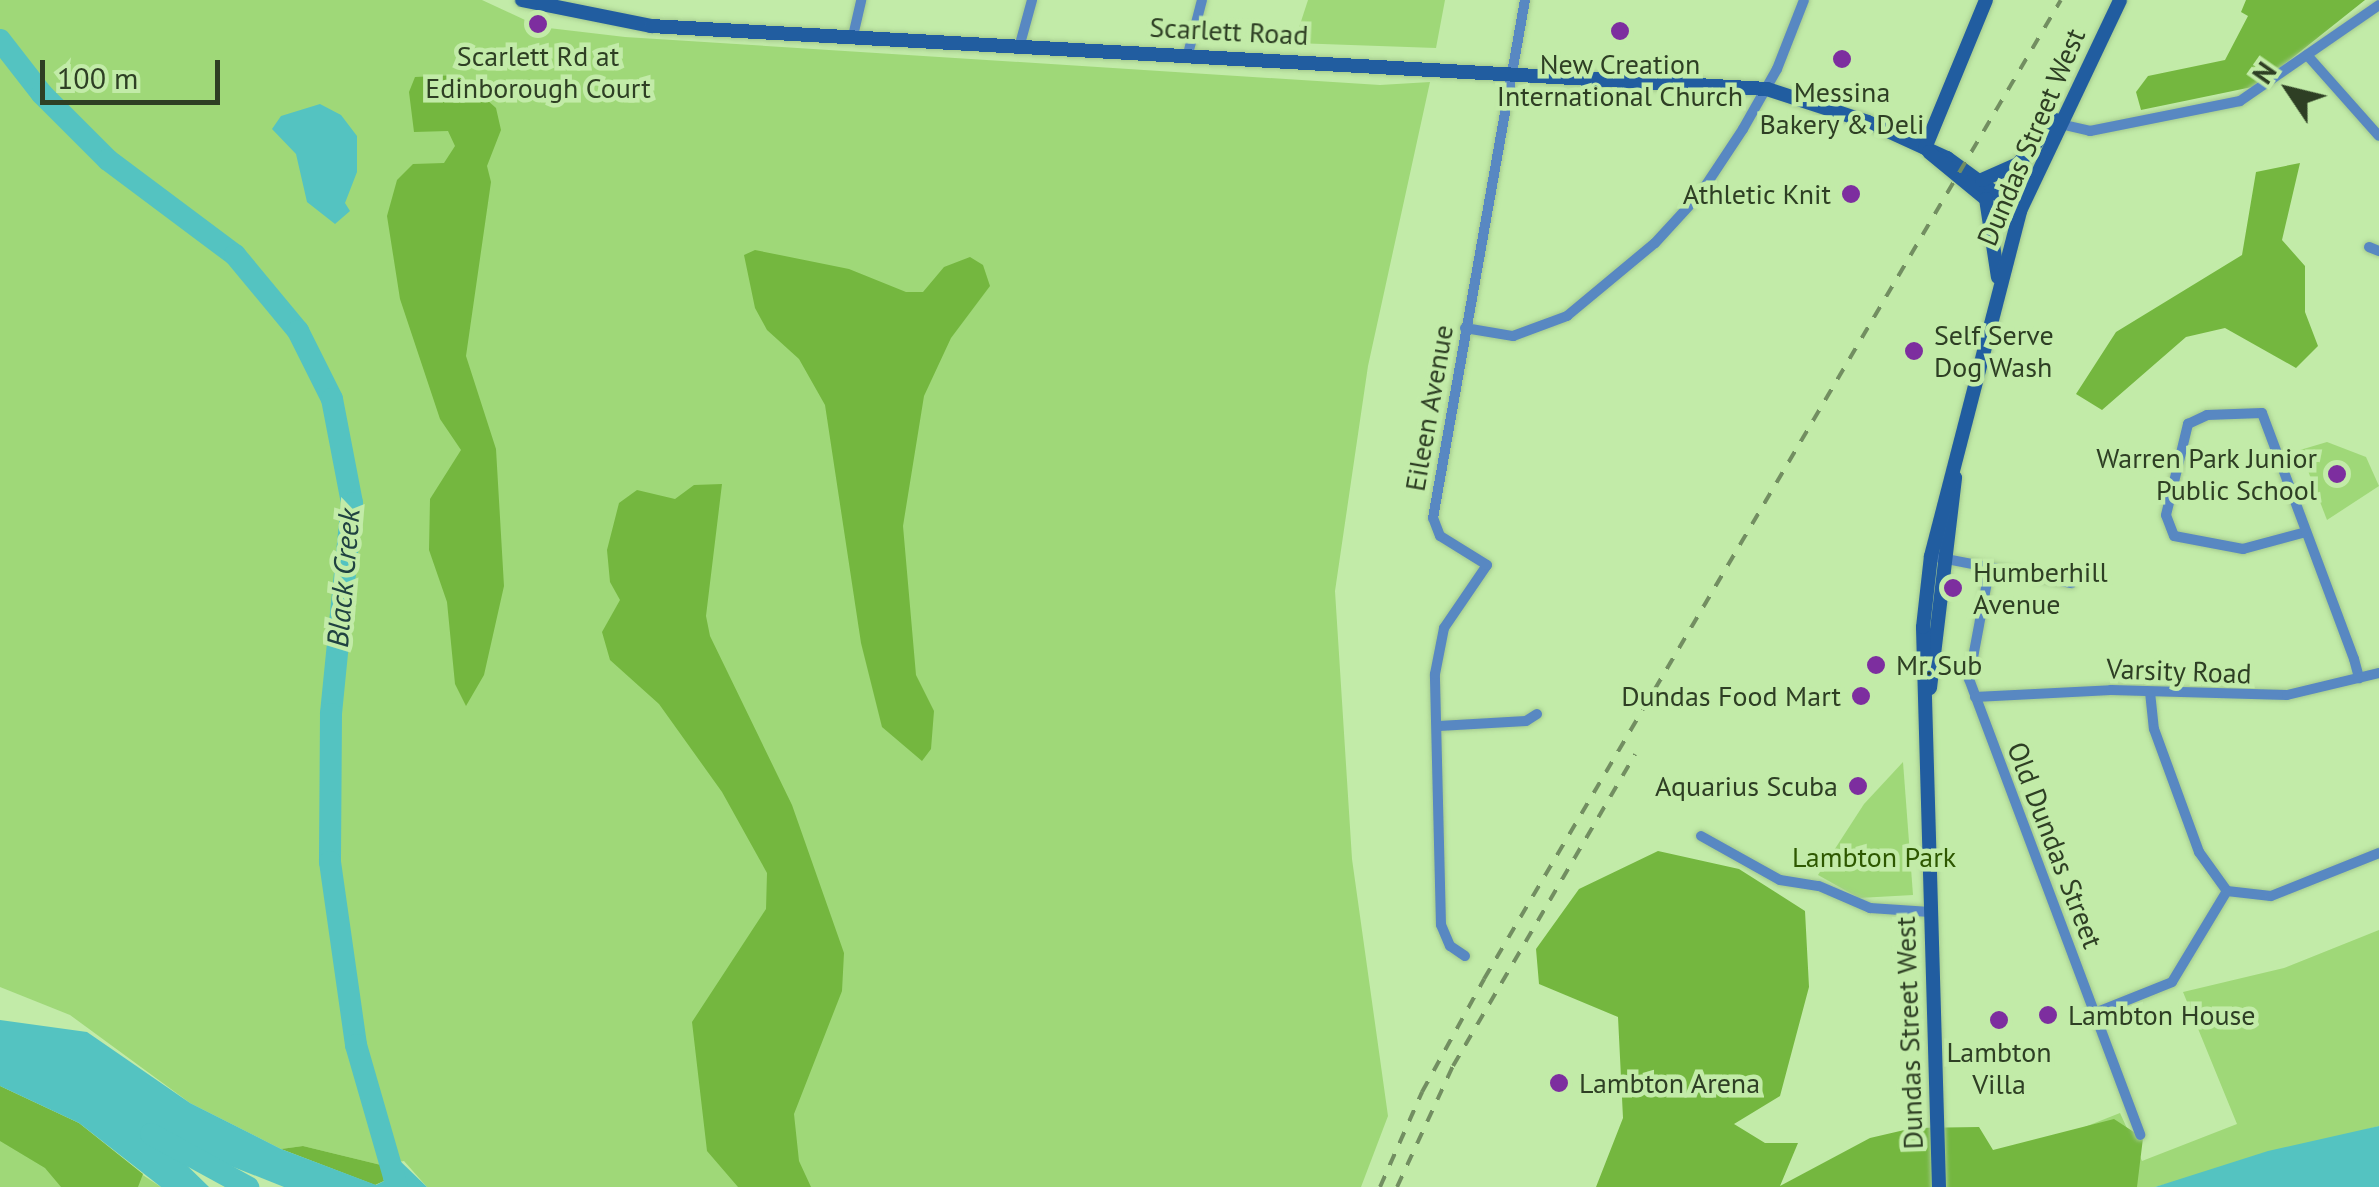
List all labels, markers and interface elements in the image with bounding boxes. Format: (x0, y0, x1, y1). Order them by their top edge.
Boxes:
street label: Scarlett Road (1149, 10, 1309, 52)
marker: Scarlett Rd at Edinborough Court (527, 13, 549, 35)
marker: New Creation International Church (1609, 20, 1631, 42)
street label: Dundas Street West (1970, 23, 2092, 251)
place label: Scarlett Rd at Edinborough Court (425, 39, 651, 105)
scale bar (45, 40, 225, 102)
north arrow (2239, 40, 2339, 140)
place label: New Creation International Church (1497, 47, 1743, 113)
marker: Messina Bakery & Deli (1831, 48, 1853, 70)
text: N (2244, 54, 2284, 91)
text: 100 m (57, 58, 138, 97)
place label: Messina Bakery & Deli (1759, 75, 1925, 141)
place label: Athletic Knit (1682, 177, 1831, 211)
marker: Athletic Knit (1840, 183, 1862, 205)
place label: Self Serve Dog Wash (1934, 318, 2054, 384)
street label: Eileen Avenue (1398, 322, 1460, 494)
marker: Self Serve Dog Wash (1903, 340, 1925, 362)
place label: Warren Park Junior Public School (2095, 441, 2317, 507)
marker: Warren Park Junior Public School (2326, 463, 2348, 485)
water label: Black Creek (319, 507, 367, 649)
place label: Humberhill Avenue (1973, 555, 2108, 621)
marker: Humberhill Avenue (1942, 577, 1964, 599)
place label: Mr. Sub (1896, 648, 1985, 682)
street label: Varsity Road (2105, 652, 2253, 690)
marker: Mr. Sub (1865, 654, 1887, 676)
place label: Dundas Food Mart (1621, 679, 1841, 713)
marker: Dundas Food Mart (1850, 685, 1872, 707)
street label: Old Dundas Street (2000, 737, 2110, 953)
place label: Aquarius Scuba (1655, 769, 1838, 803)
marker: Aquarius Scuba (1847, 775, 1869, 797)
park label: Lambton Park (1792, 840, 1956, 874)
street label: Dundas Street West (1888, 916, 1930, 1150)
place label: Lambton House (2068, 998, 2256, 1032)
marker: Lambton House (2037, 1004, 2059, 1026)
marker: Lambton Villa (1988, 1009, 2010, 1031)
place label: Lambton Villa (1946, 1035, 2052, 1101)
place label: Lambton Arena (1579, 1066, 1761, 1100)
marker: Lambton Arena (1548, 1072, 1570, 1094)

